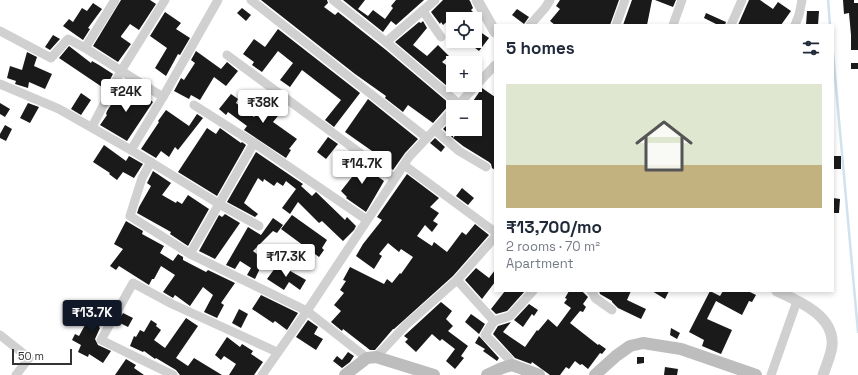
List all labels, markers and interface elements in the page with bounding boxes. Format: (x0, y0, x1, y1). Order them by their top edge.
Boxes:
map controls (446, 12, 482, 136)
button: locate (446, 12, 482, 48)
text: 5 homes (506, 37, 575, 59)
icon: filters (800, 37, 822, 59)
button: + (446, 56, 482, 92)
pin: ₹24K (102, 79, 150, 113)
text: ₹24K (110, 83, 142, 100)
pin: ₹38K (239, 90, 287, 124)
text: ₹38K (247, 94, 279, 111)
button: − (446, 100, 482, 136)
icon: home (628, 110, 700, 182)
pin: ₹14.7K (329, 151, 395, 185)
text: ₹14.7K (341, 155, 383, 172)
text: ₹13,700/mo (506, 216, 602, 238)
text: 2 rooms · 70 m² (506, 238, 600, 255)
pin: ₹17.3K (253, 244, 319, 278)
text: ₹17.3K (266, 248, 306, 265)
text: Apartment (506, 255, 574, 272)
pin: ₹13.7K (59, 300, 125, 334)
text: ₹13.7K (72, 304, 112, 321)
scale bar (12, 347, 72, 366)
text: 50 m (18, 349, 44, 363)

